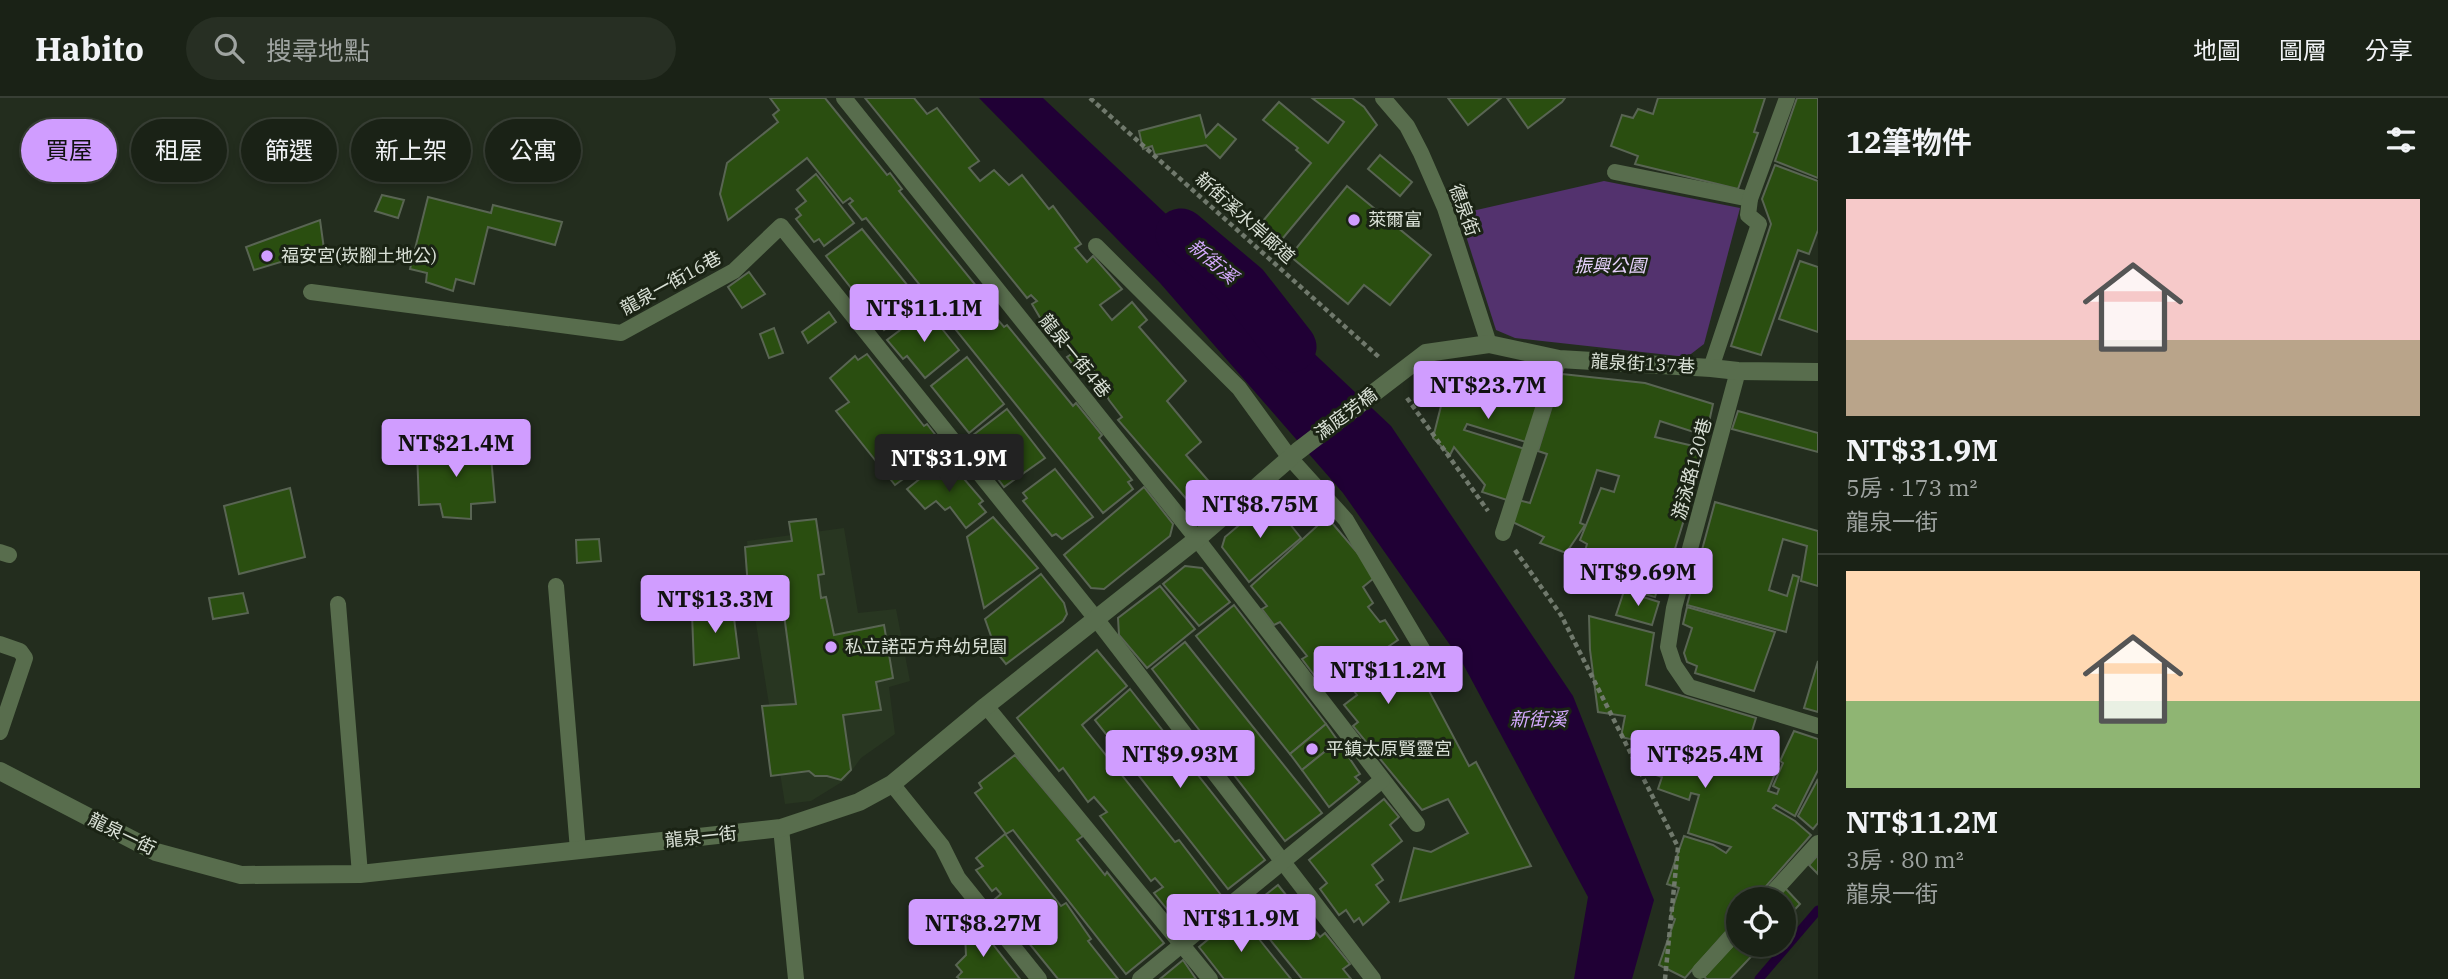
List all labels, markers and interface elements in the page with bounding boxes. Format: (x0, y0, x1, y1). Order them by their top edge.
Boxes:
search box (186, 17, 676, 80)
text: Habito (35, 27, 144, 70)
icon: search (210, 29, 248, 67)
text: 搜尋地點 (266, 33, 370, 67)
text: 地圖 (2193, 34, 2241, 66)
text: 圖層 (2279, 34, 2327, 66)
text: 分享 (2365, 34, 2413, 66)
chip: 買屋 (21, 119, 117, 182)
chip: 租屋 (131, 119, 227, 182)
chip: 篩選 (241, 119, 337, 182)
chip: 新上架 (351, 119, 471, 182)
chip: 公寓 (485, 119, 581, 182)
icon: filters (2382, 121, 2420, 159)
text: 12筆物件 (1846, 122, 1972, 161)
street label: 新街溪水岸廊道 (1191, 168, 1299, 268)
street label: 德泉街 (1444, 181, 1485, 239)
place label: 萊爾富 (1368, 208, 1422, 231)
marker: 萊爾富 (1346, 212, 1362, 228)
water label: 新街溪 (1184, 234, 1242, 288)
place label: 福安宮(崁腳土地公) (281, 244, 437, 267)
icon: home (2070, 244, 2196, 370)
street label: 龍泉一街16巷 (616, 245, 725, 320)
marker: 福安宮(崁腳土地公) (259, 248, 275, 264)
park label: 振興公園 (1574, 254, 1649, 277)
pin: NT$11.1M (852, 285, 996, 344)
text: NT$11.1M (866, 292, 982, 322)
street label: 龍泉一街4巷 (1035, 309, 1116, 402)
street label: 龍泉街137巷 (1590, 349, 1696, 378)
pin: NT$23.7M (1416, 362, 1560, 421)
text: NT$23.7M (1430, 369, 1546, 399)
street label: 滿庭芳橋 (1310, 383, 1381, 444)
street label: 游泳路120巷 (1667, 415, 1716, 522)
pin: NT$21.4M (384, 420, 528, 479)
text: NT$21.4M (398, 427, 514, 457)
text: NT$31.9M (1846, 430, 1998, 469)
pin: NT$31.9M (877, 434, 1021, 494)
text: NT$31.9M (891, 442, 1007, 472)
text: 5房 · 173 m² (1846, 472, 1978, 502)
pin: NT$8.75M (1188, 480, 1332, 540)
text: NT$8.75M (1202, 488, 1318, 518)
text: 龍泉一街 (1846, 506, 1938, 536)
pin: NT$9.69M (1566, 548, 1710, 608)
text: NT$9.69M (1580, 556, 1696, 586)
pin: NT$13.3M (643, 575, 787, 635)
text: NT$13.3M (657, 583, 773, 613)
icon: home (2070, 616, 2196, 742)
place label: 私立諾亞方舟幼兒園 (845, 635, 1007, 658)
marker: 私立諾亞方舟幼兒園 (823, 639, 839, 655)
pin: NT$11.2M (1316, 646, 1460, 706)
text: NT$11.2M (1330, 654, 1446, 684)
water label: 新街溪 (1509, 707, 1569, 731)
pin: NT$9.93M (1108, 730, 1252, 790)
pin: NT$25.4M (1633, 730, 1777, 790)
place label: 平鎮太原賢靈宮 (1326, 737, 1452, 760)
text: NT$9.93M (1122, 738, 1238, 768)
text: NT$25.4M (1647, 738, 1763, 768)
marker: 平鎮太原賢靈宮 (1304, 741, 1320, 757)
text: NT$11.2M (1846, 802, 1998, 841)
street label: 龍泉一街 (85, 807, 160, 860)
street label: 龍泉一街 (664, 821, 738, 852)
text: 3房 · 80 m² (1846, 844, 1964, 874)
text: 龍泉一街 (1846, 878, 1938, 908)
map controls (1726, 887, 1796, 957)
button: locate (1726, 887, 1796, 957)
pin: NT$11.9M (1169, 894, 1313, 954)
pin: NT$8.27M (911, 900, 1055, 959)
text: NT$11.9M (1183, 902, 1299, 932)
text: NT$8.27M (925, 907, 1041, 937)

